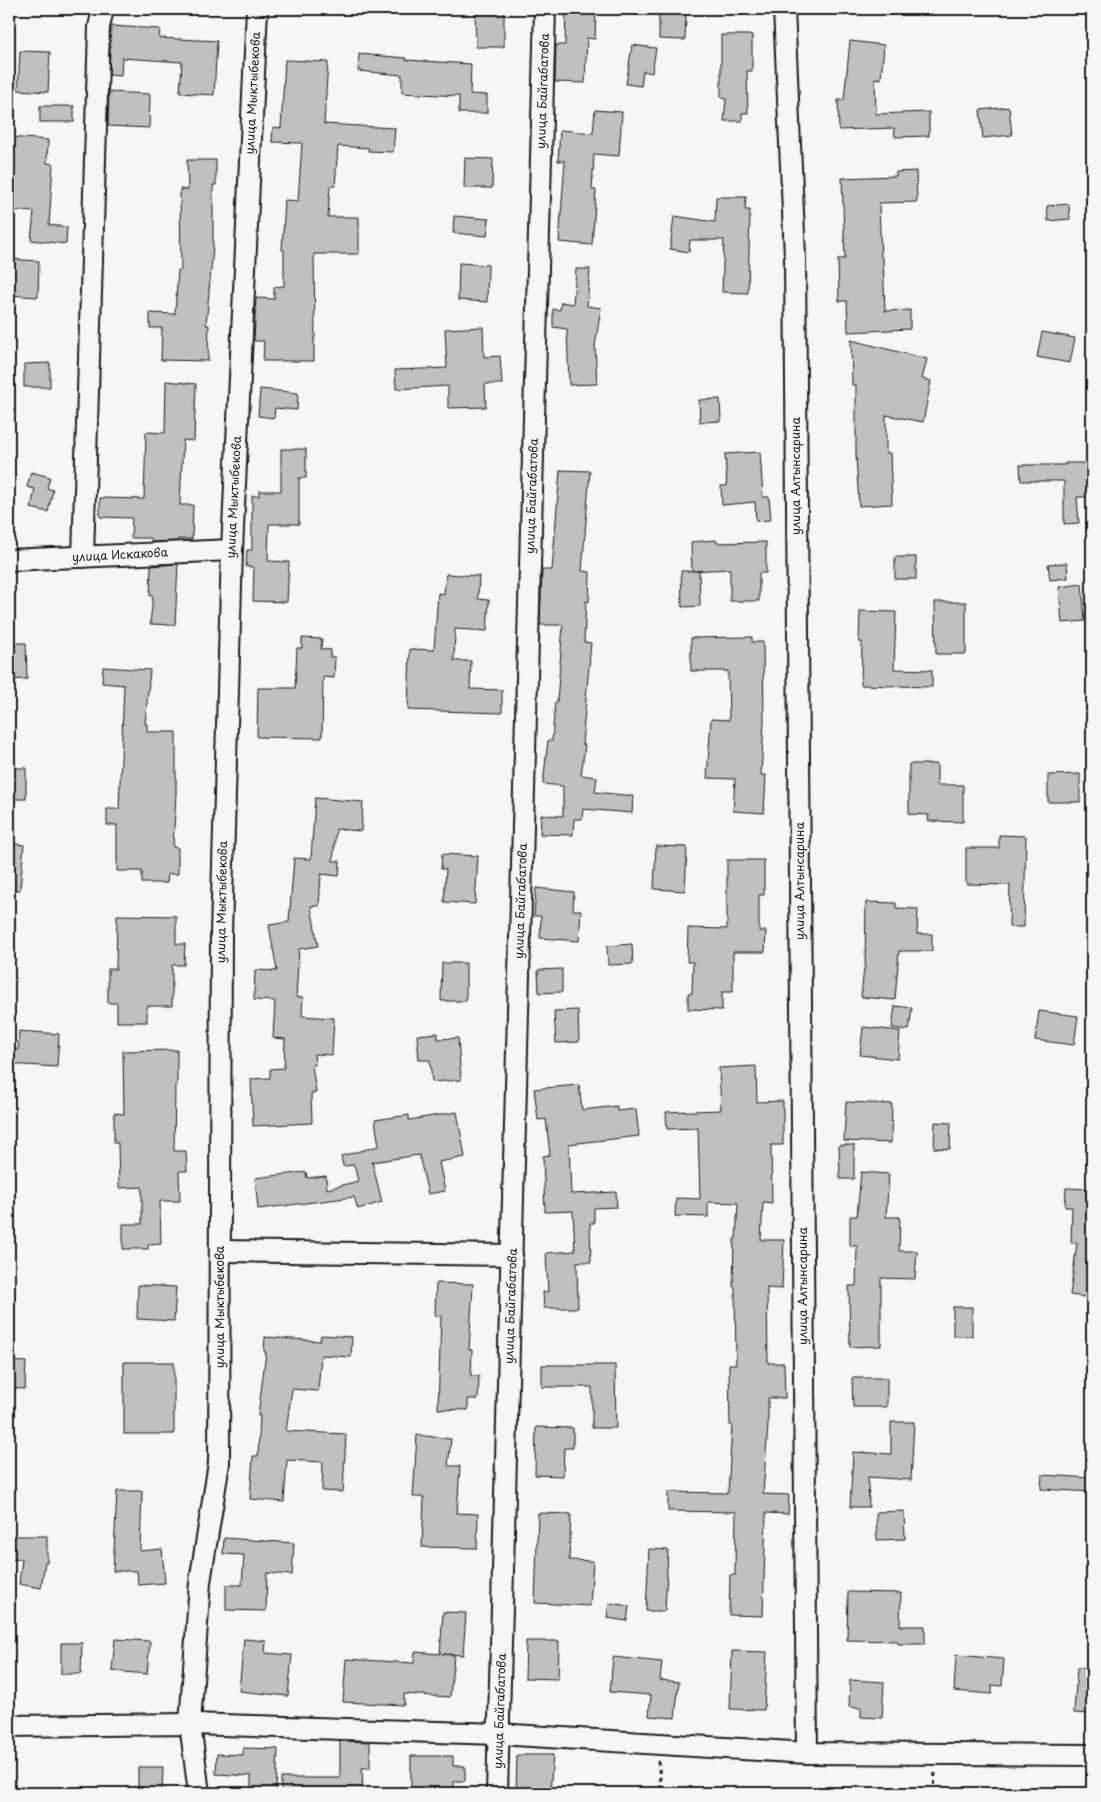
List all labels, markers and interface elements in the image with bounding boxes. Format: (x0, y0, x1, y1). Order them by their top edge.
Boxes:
street label: улица Мыктыбекова (240, 31, 264, 155)
street label: улица Байгабатова (531, 32, 553, 149)
street label: улица Алтынсарина (786, 416, 804, 535)
street label: улица Мыктыбекова (221, 435, 245, 559)
street label: улица Байгабатова (520, 437, 542, 554)
street label: улица Искакова (72, 542, 169, 565)
street label: улица Алтынсарина (790, 821, 808, 940)
street label: улица Мыктыбекова (211, 840, 231, 963)
street label: улица Байгабатова (509, 842, 531, 959)
street label: улица Алтынсарина (793, 1226, 811, 1345)
street label: улица Мыктыбекова (210, 1245, 228, 1368)
street label: улица Байгабатова (499, 1247, 521, 1364)
street label: улица Байгабатова (488, 1652, 510, 1769)

